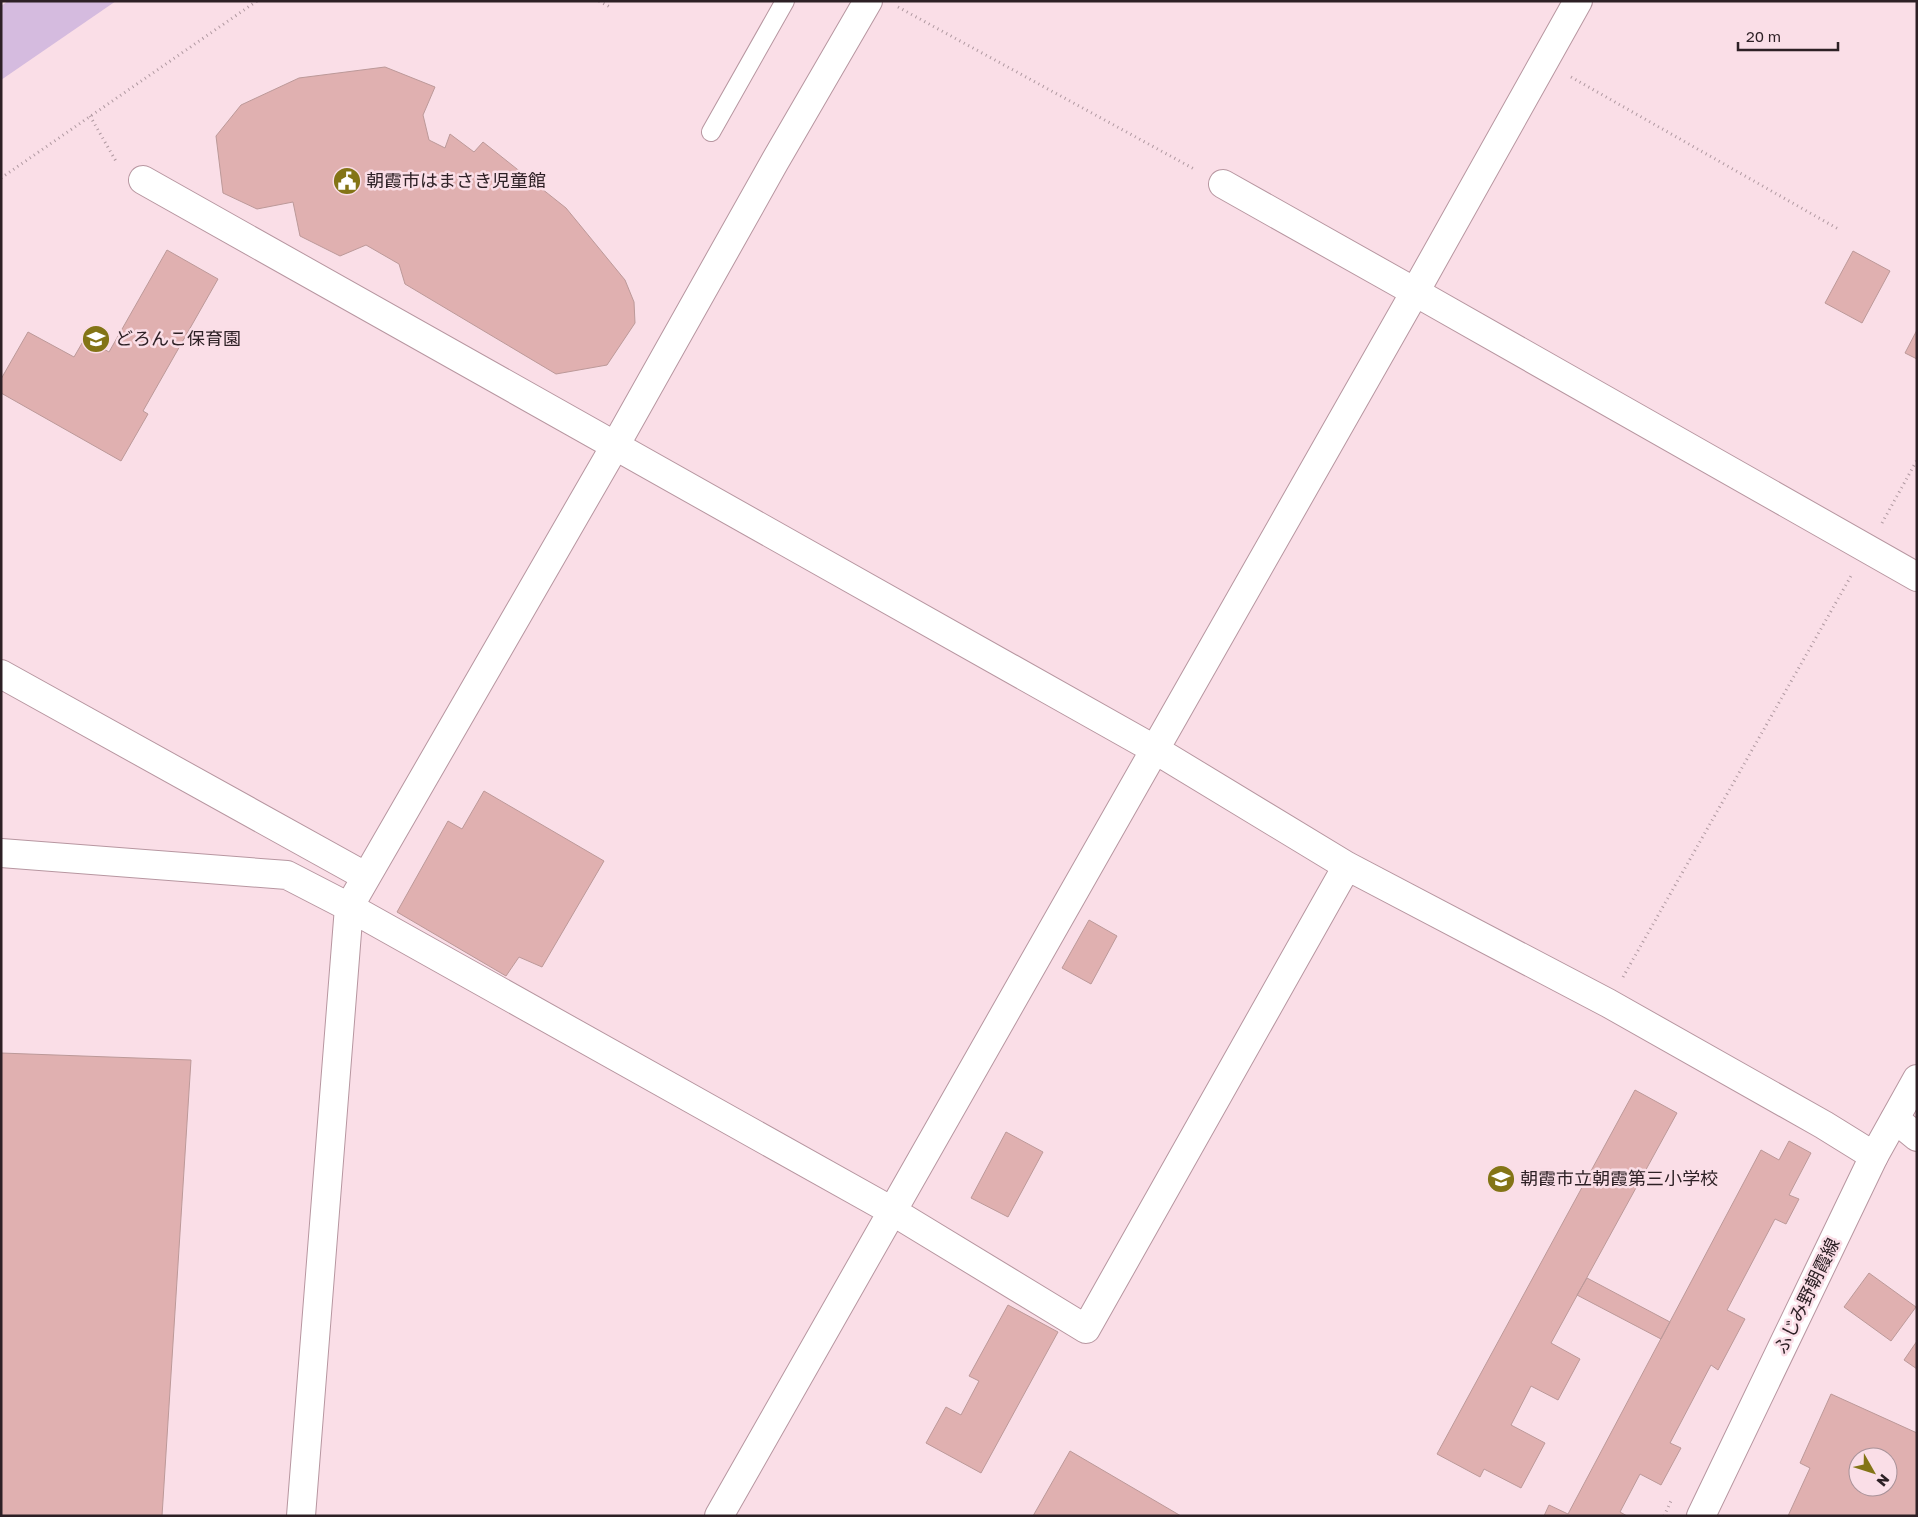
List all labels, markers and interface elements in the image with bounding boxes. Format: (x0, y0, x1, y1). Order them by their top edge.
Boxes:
scale bar (1738, 20, 1838, 52)
text: 20 m (1746, 27, 1781, 45)
public building icon: 朝霞市はまさき児童館 (332, 166, 362, 196)
place label: 朝霞市はまさき児童館 (366, 169, 546, 191)
school or university icon: どろんこ保育園 (81, 324, 111, 354)
place label: どろんこ保育園 (115, 327, 241, 349)
school or university icon: 朝霞市立朝霞第三小学校 (1486, 1164, 1516, 1194)
place label: 朝霞市立朝霞第三小学校 (1520, 1167, 1718, 1189)
street label: ふじみ野朝霞線 (1769, 1234, 1844, 1357)
north arrow (1848, 1447, 1898, 1497)
text: N (1874, 1471, 1893, 1490)

